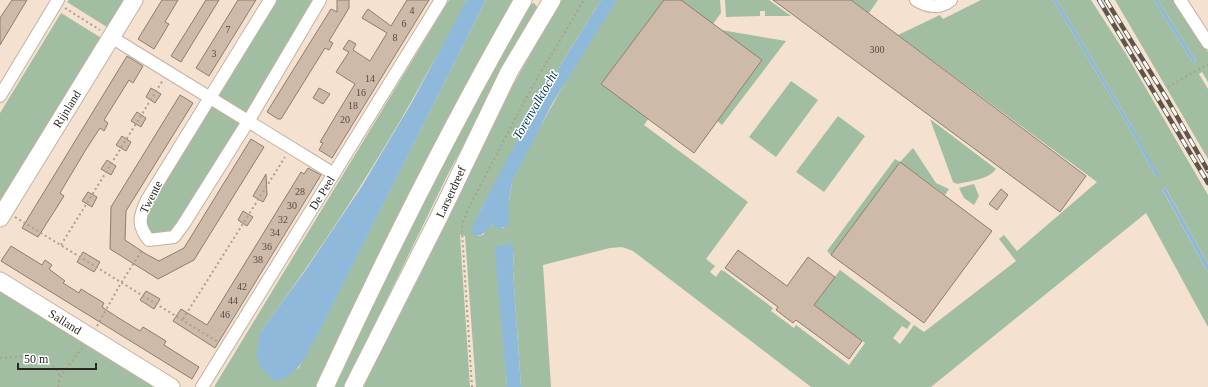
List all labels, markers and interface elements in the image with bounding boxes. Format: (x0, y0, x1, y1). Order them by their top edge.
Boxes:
house number: 4 (410, 5, 415, 16)
house number: 6 (402, 18, 407, 29)
house number: 7 (226, 24, 231, 35)
house number: 8 (393, 32, 398, 43)
house number: 300 (870, 44, 885, 55)
house number: 3 (212, 48, 217, 59)
water label: Torenvalktocht (509, 68, 561, 142)
house number: 14 (365, 73, 375, 84)
house number: 16 (356, 87, 366, 98)
street label: Rijnland (50, 88, 84, 130)
house number: 18 (348, 100, 358, 111)
house number: 20 (340, 114, 350, 125)
street label: Larserdreef (433, 164, 469, 220)
street label: De Peel (306, 173, 338, 213)
street label: Twente (137, 178, 165, 216)
house number: 28 (295, 186, 305, 197)
house number: 30 (287, 200, 297, 211)
house number: 32 (278, 214, 288, 225)
house number: 34 (270, 227, 280, 238)
house number: 36 (262, 241, 272, 252)
house number: 38 (253, 254, 263, 265)
house number: 42 (237, 281, 247, 292)
house number: 44 (228, 295, 238, 306)
street label: Salland (46, 307, 84, 337)
house number: 46 (220, 309, 230, 320)
scale bar (18, 345, 96, 371)
text: 50 m (24, 352, 49, 366)

